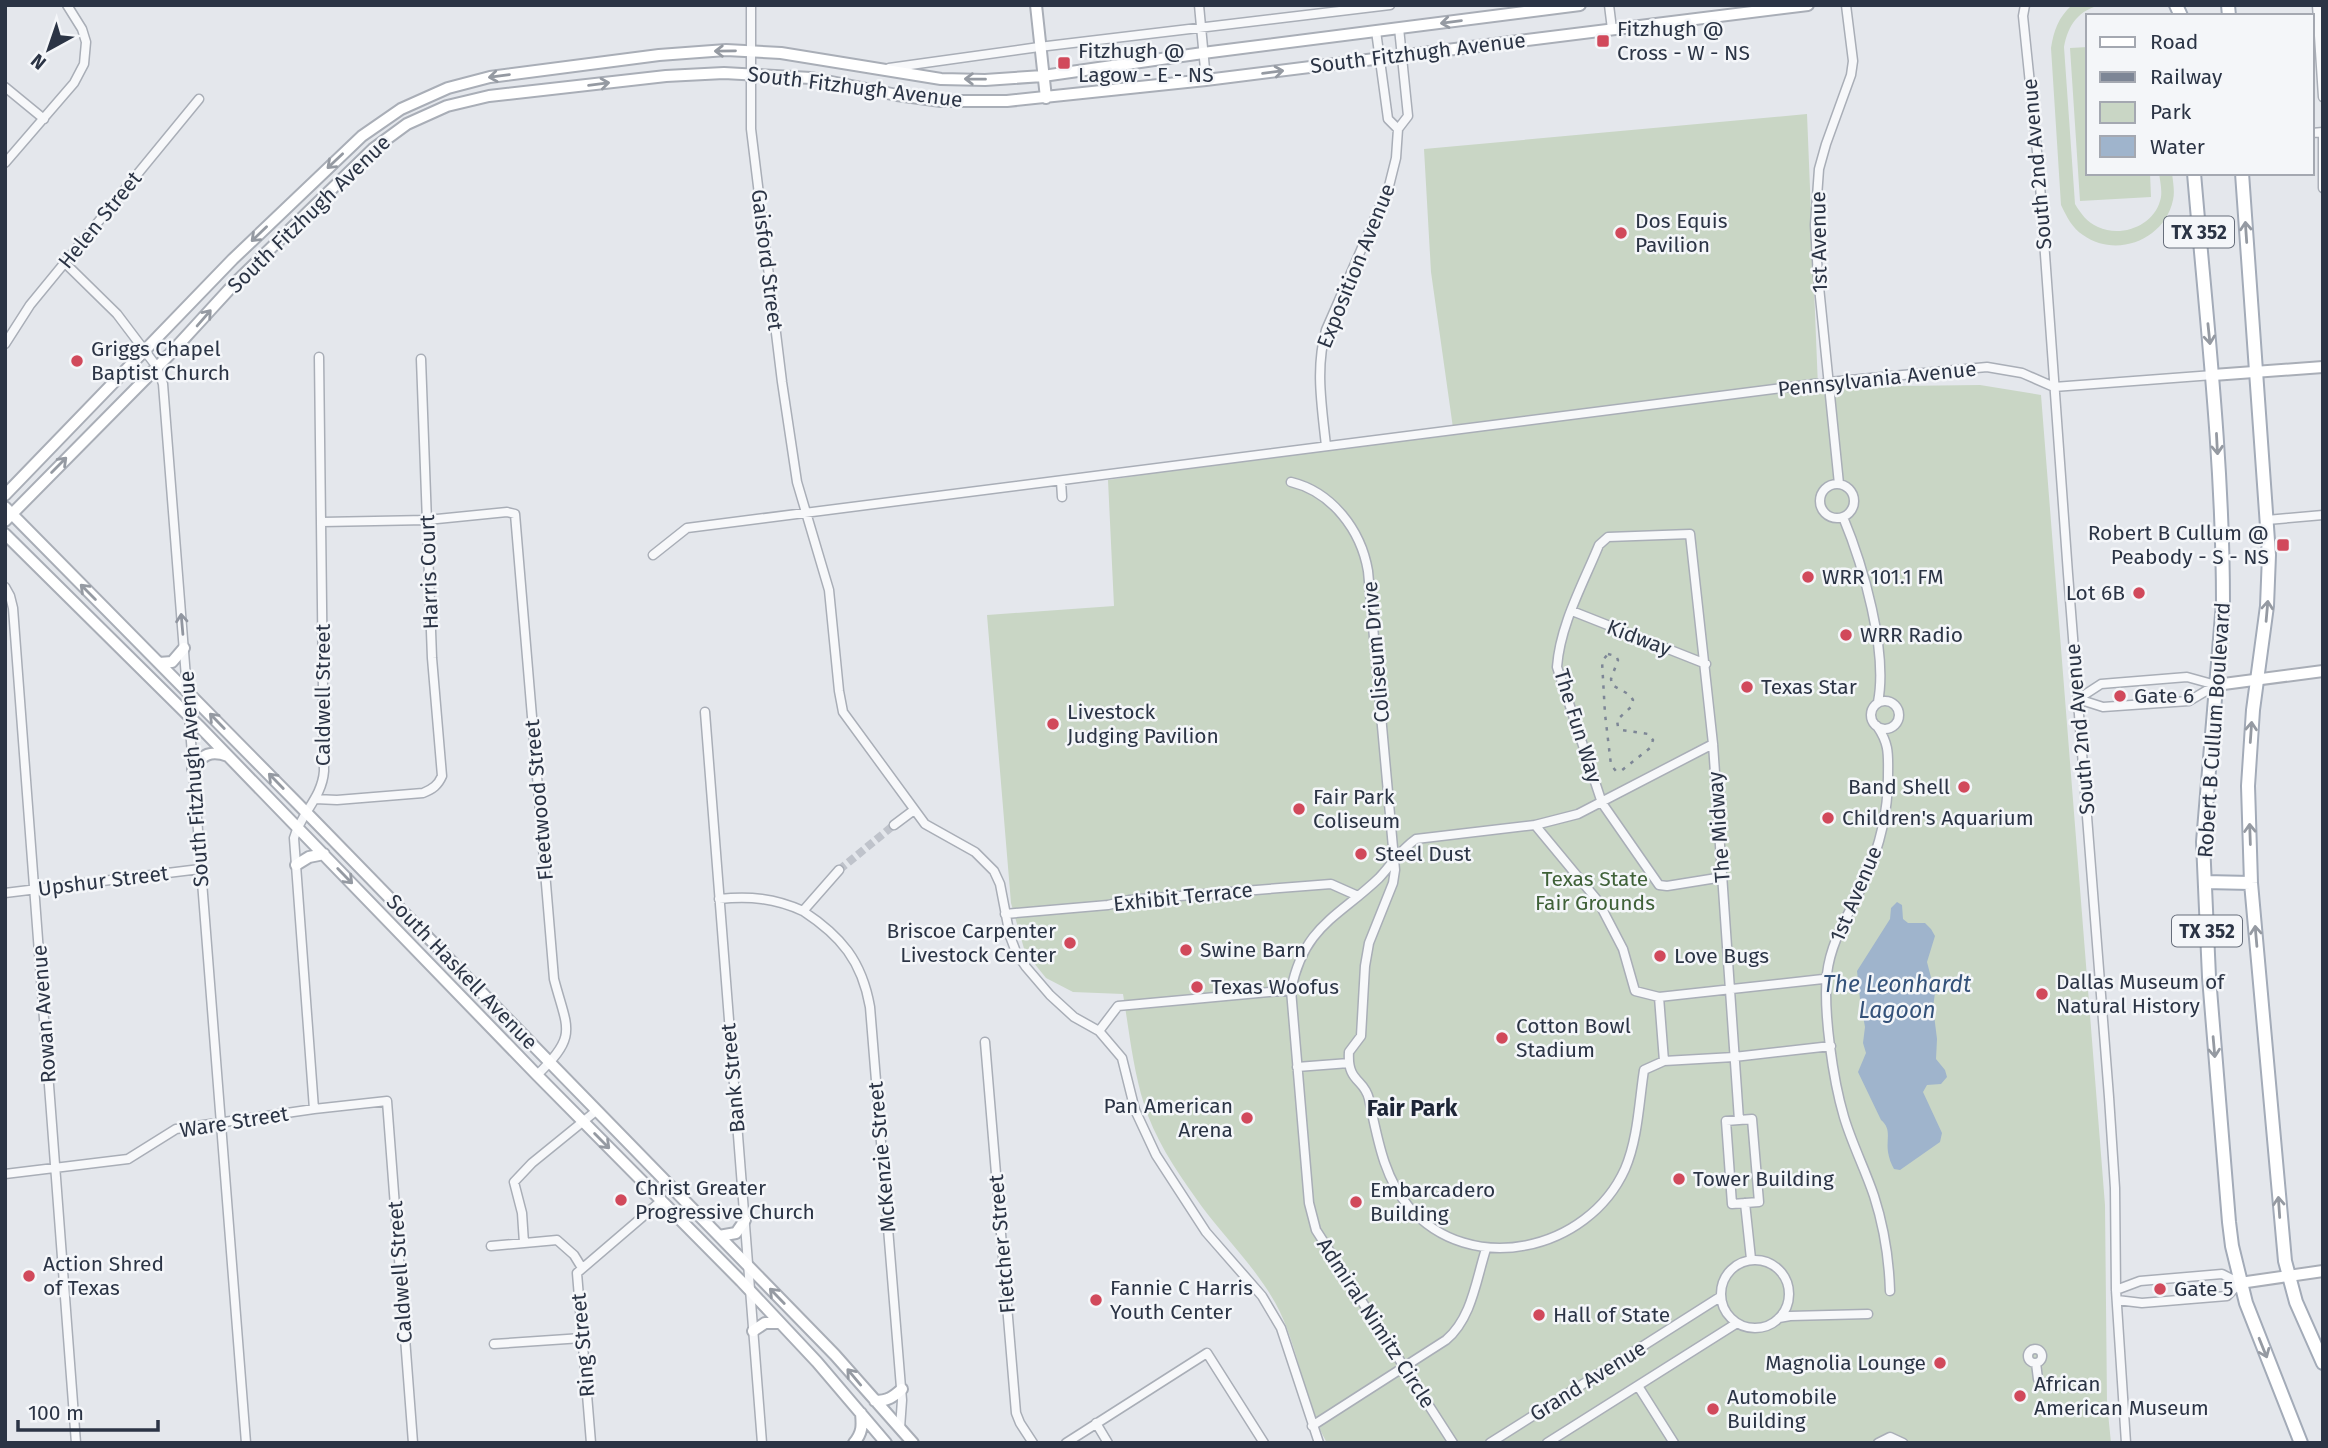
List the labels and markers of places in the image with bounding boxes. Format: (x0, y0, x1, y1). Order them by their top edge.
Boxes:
place label: Fitzhugh @ Cross - W - NS (1617, 16, 1750, 66)
marker: Fitzhugh @ Cross - W - NS (1595, 33, 1611, 49)
place label: Fitzhugh @ Lagow - E - NS (1078, 38, 1214, 88)
marker: Fitzhugh @ Lagow - E - NS (1056, 55, 1072, 71)
place label: Dos Equis Pavilion (1635, 208, 1728, 258)
marker: Dos Equis Pavilion (1613, 225, 1629, 241)
place label: Griggs Chapel Baptist Church (91, 336, 230, 386)
marker: Griggs Chapel Baptist Church (69, 353, 85, 369)
place label: Robert B Cullum @ Peabody - S - NS (2088, 520, 2269, 570)
marker: Robert B Cullum @ Peabody - S - NS (2275, 537, 2291, 553)
place label: WRR 101.1 FM (1822, 564, 1944, 590)
marker: WRR 101.1 FM (1800, 569, 1816, 585)
place label: Lot 6B (2066, 580, 2125, 606)
marker: Lot 6B (2131, 585, 2147, 601)
place label: WRR Radio (1860, 622, 1963, 648)
marker: WRR Radio (1838, 627, 1854, 643)
place label: Texas Star (1761, 674, 1857, 700)
marker: Texas Star (1739, 679, 1755, 695)
place label: Gate 6 (2134, 683, 2194, 709)
marker: Gate 6 (2112, 688, 2128, 704)
place label: Livestock Judging Pavilion (1067, 699, 1219, 749)
marker: Livestock Judging Pavilion (1045, 716, 1061, 732)
place label: Band Shell (1848, 774, 1950, 800)
marker: Band Shell (1956, 779, 1972, 795)
place label: Fair Park Coliseum (1313, 784, 1400, 834)
marker: Fair Park Coliseum (1291, 801, 1307, 817)
place label: Children's Aquarium (1842, 805, 2034, 831)
marker: Children's Aquarium (1820, 810, 1836, 826)
place label: Steel Dust (1375, 841, 1472, 867)
marker: Steel Dust (1353, 846, 1369, 862)
place label: Briscoe Carpenter Livestock Center (886, 918, 1056, 968)
marker: Briscoe Carpenter Livestock Center (1062, 935, 1078, 951)
place label: Swine Barn (1200, 937, 1306, 963)
marker: Swine Barn (1178, 942, 1194, 958)
place label: Love Bugs (1674, 943, 1769, 969)
marker: Love Bugs (1652, 948, 1668, 964)
place label: Dallas Museum of Natural History (2056, 969, 2226, 1019)
place label: Texas Woofus (1211, 974, 1339, 1000)
marker: Texas Woofus (1189, 979, 1205, 995)
marker: Dallas Museum of Natural History (2034, 986, 2050, 1002)
place label: Cotton Bowl Stadium (1516, 1013, 1631, 1063)
marker: Cotton Bowl Stadium (1494, 1030, 1510, 1046)
place label: Pan American Arena (1104, 1093, 1233, 1143)
marker: Pan American Arena (1239, 1110, 1255, 1126)
place label: Tower Building (1693, 1166, 1834, 1192)
marker: Tower Building (1671, 1171, 1687, 1187)
place label: Christ Greater Progressive Church (635, 1175, 815, 1225)
place label: Embarcadero Building (1370, 1177, 1495, 1227)
marker: Christ Greater Progressive Church (613, 1192, 629, 1208)
marker: Embarcadero Building (1348, 1194, 1364, 1210)
place label: Action Shred of Texas (43, 1251, 164, 1301)
marker: Action Shred of Texas (21, 1268, 37, 1284)
place label: Fannie C Harris Youth Center (1110, 1275, 1253, 1325)
place label: Gate 5 (2174, 1276, 2233, 1302)
marker: Gate 5 (2152, 1281, 2168, 1297)
marker: Fannie C Harris Youth Center (1088, 1292, 1104, 1308)
place label: Hall of State (1553, 1302, 1670, 1328)
marker: Hall of State (1531, 1307, 1547, 1323)
place label: Magnolia Lounge (1765, 1350, 1926, 1376)
marker: Magnolia Lounge (1932, 1355, 1948, 1371)
place label: African American Museum (2034, 1371, 2209, 1421)
place label: Automobile Building (1727, 1384, 1837, 1434)
marker: African American Museum (2012, 1388, 2028, 1404)
marker: Automobile Building (1705, 1401, 1721, 1417)

